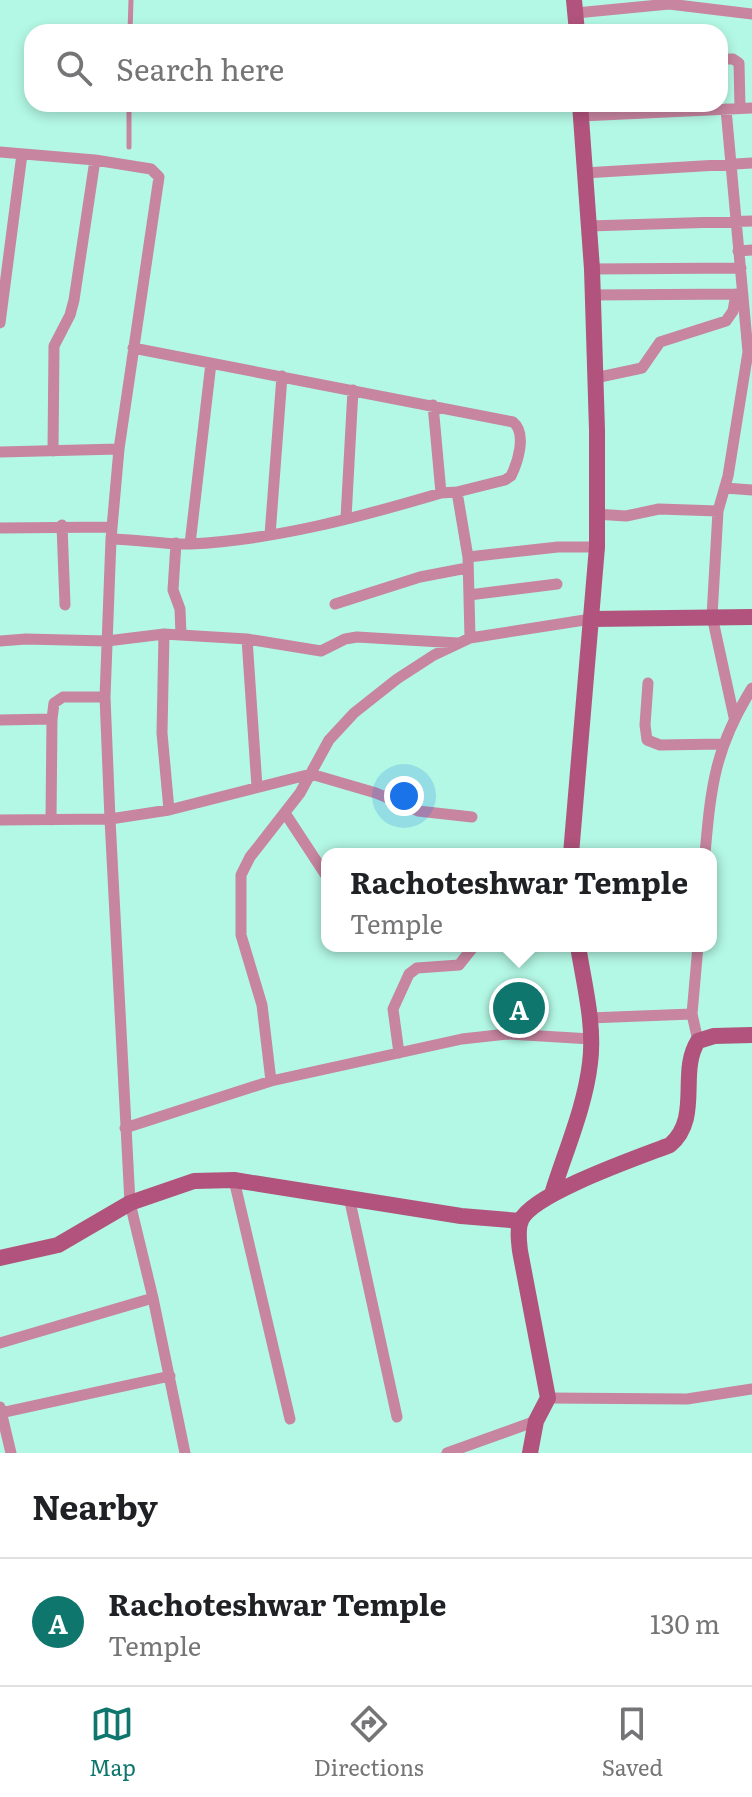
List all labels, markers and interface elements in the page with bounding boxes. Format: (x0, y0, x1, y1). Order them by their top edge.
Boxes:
search box (24, 24, 728, 112)
icon: search (52, 46, 96, 90)
text: Search here (116, 46, 284, 90)
your location (384, 776, 424, 816)
popup (321, 848, 717, 952)
text: Rachoteshwar Temple (350, 859, 688, 903)
text: Temple (350, 903, 443, 942)
pin: A (493, 978, 545, 1038)
text: Nearby (32, 1480, 158, 1530)
text: Rachoteshwar Temple (108, 1581, 447, 1625)
text: A (48, 1603, 68, 1642)
text: 130 m (650, 1603, 720, 1642)
text: Temple (108, 1625, 201, 1664)
tab: Map (89, 1702, 136, 1783)
tab: Directions (314, 1702, 424, 1783)
tab: Saved (602, 1702, 663, 1783)

